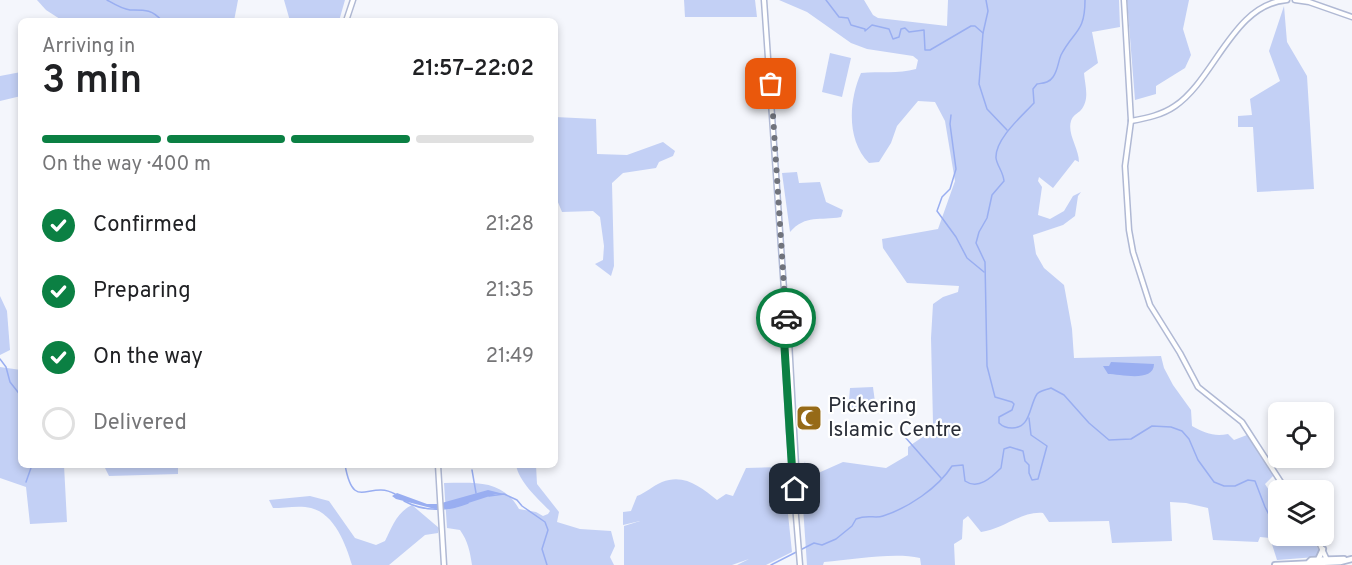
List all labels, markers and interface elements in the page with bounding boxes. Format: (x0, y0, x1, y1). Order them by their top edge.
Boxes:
text: Arriving in (42, 34, 135, 60)
text: 21:57–22:02 (412, 56, 534, 83)
text: 3 min (42, 58, 142, 107)
pin (745, 58, 796, 109)
icon: bag (754, 67, 787, 100)
text: On the way · 400 m (42, 152, 211, 178)
icon: check (42, 209, 75, 242)
text: Confirmed (93, 212, 197, 239)
text: 21:28 (485, 212, 534, 238)
icon: check (42, 275, 75, 308)
text: Preparing (93, 278, 191, 305)
text: 21:35 (485, 278, 534, 304)
courier (756, 288, 816, 348)
icon: car (770, 302, 803, 335)
icon: check (42, 341, 75, 374)
text: On the way (93, 344, 203, 371)
text: 21:49 (486, 344, 534, 370)
place label: Pickering Islamic Centre (828, 393, 962, 444)
map controls (1268, 402, 1334, 546)
button: locate (1268, 402, 1334, 468)
mosque icon: Pickering Islamic Centre (794, 403, 824, 433)
text: Delivered (93, 410, 187, 437)
pin (769, 463, 820, 514)
icon: home (778, 472, 811, 505)
button: layers (1268, 480, 1334, 546)

